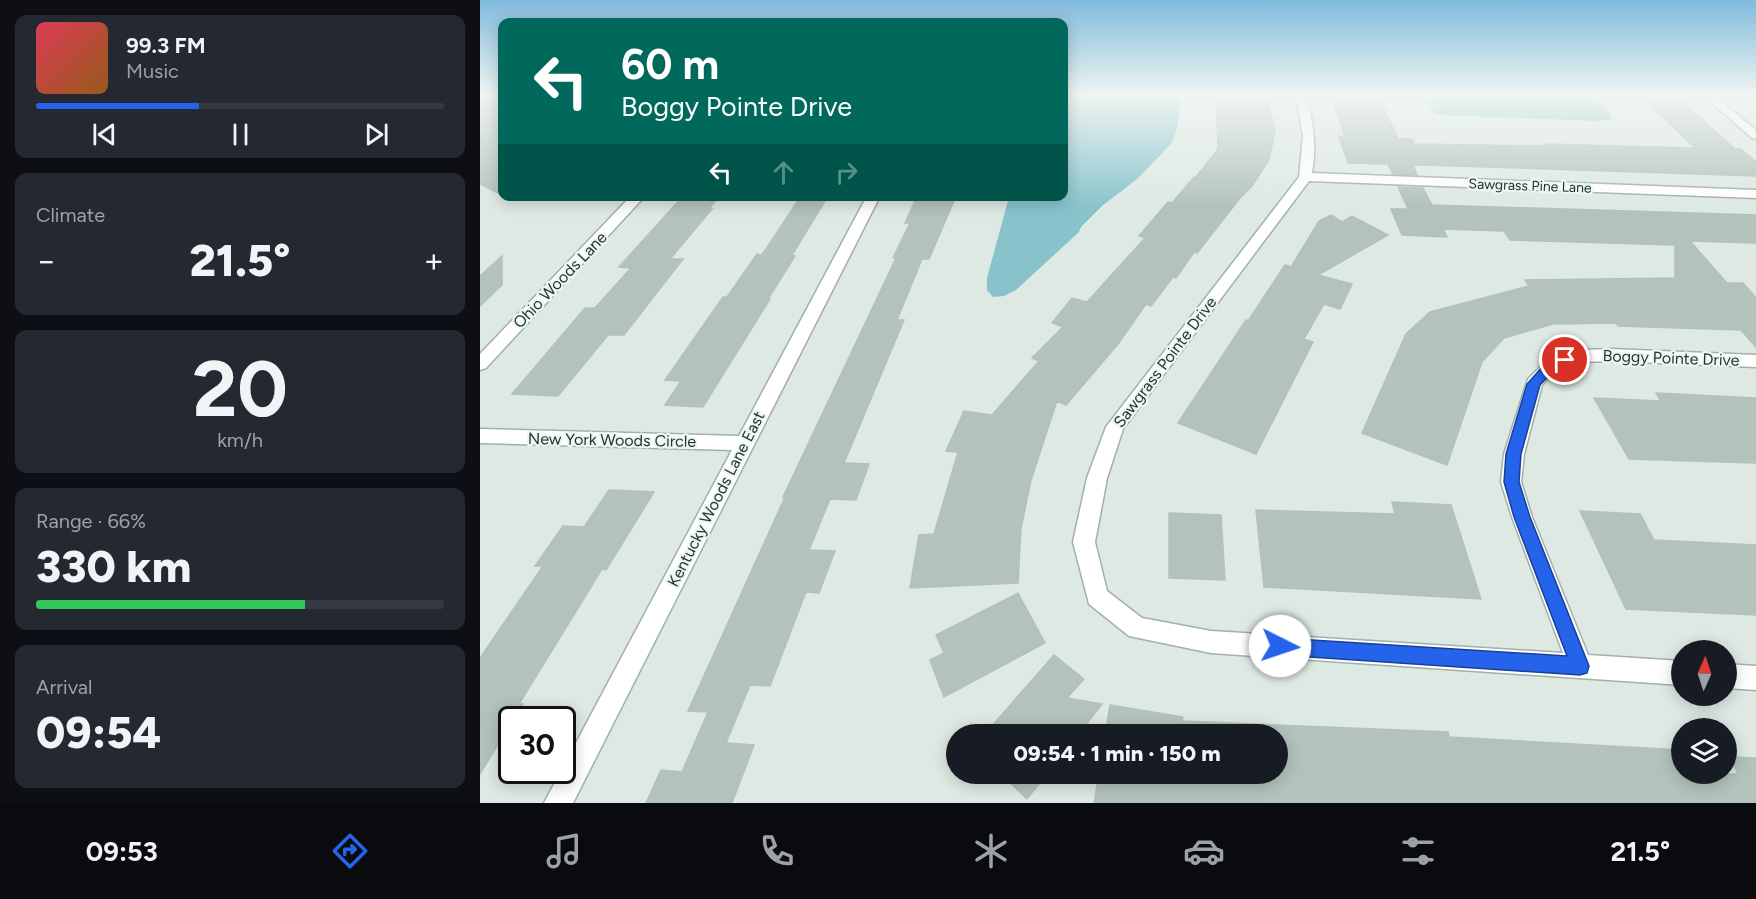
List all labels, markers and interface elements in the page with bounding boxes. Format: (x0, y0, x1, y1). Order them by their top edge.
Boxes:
text: 99.3 FM (126, 32, 206, 59)
text: 60 m (621, 39, 719, 90)
icon: left (522, 42, 600, 120)
text: Music (126, 59, 179, 83)
text: Boggy Pointe Drive (621, 90, 852, 123)
icon: previous (88, 118, 121, 151)
icon: pause (224, 118, 257, 151)
icon: next (360, 118, 393, 151)
icon: left (704, 156, 737, 189)
icon: ahead (767, 156, 800, 189)
icon: right (830, 156, 863, 189)
street label: Sawgrass Pine Lane (1468, 175, 1592, 197)
text: Climate (36, 203, 105, 227)
street label: Ohio Woods Lane (509, 228, 611, 332)
text: 21.5° (189, 233, 291, 287)
text: − (36, 241, 57, 280)
text: + (423, 241, 444, 280)
street label: Sawgrass Pointe Drive (1110, 293, 1221, 431)
pin (1539, 334, 1590, 385)
text: 20 (192, 342, 288, 436)
icon: arrive (1548, 343, 1581, 376)
street label: Boggy Pointe Drive (1602, 346, 1740, 370)
street label: Kentucky Woods Lane East (663, 408, 769, 590)
text: km/h (217, 428, 263, 452)
street label: New York Woods Circle (528, 429, 696, 451)
text: Range · 66% (36, 509, 146, 533)
text: 330 km (36, 539, 191, 593)
position arrow (1248, 614, 1312, 678)
north arrow (1671, 640, 1737, 706)
map controls (1671, 640, 1737, 784)
text: Arrival (36, 675, 92, 699)
text: 09:54 (36, 705, 161, 759)
speed limit sign: 30 (498, 706, 576, 784)
button: layers (1671, 718, 1737, 784)
text: 09:54 · 1 min · 150 m (1013, 740, 1221, 767)
icon: directions (329, 830, 371, 872)
icon: music (543, 830, 585, 872)
icon: phone (756, 830, 798, 872)
icon: climate (970, 830, 1012, 872)
icon: car (1183, 830, 1225, 872)
icon: filters (1397, 830, 1439, 872)
text: 09:53 (86, 835, 158, 868)
text: 21.5° (1611, 835, 1670, 868)

